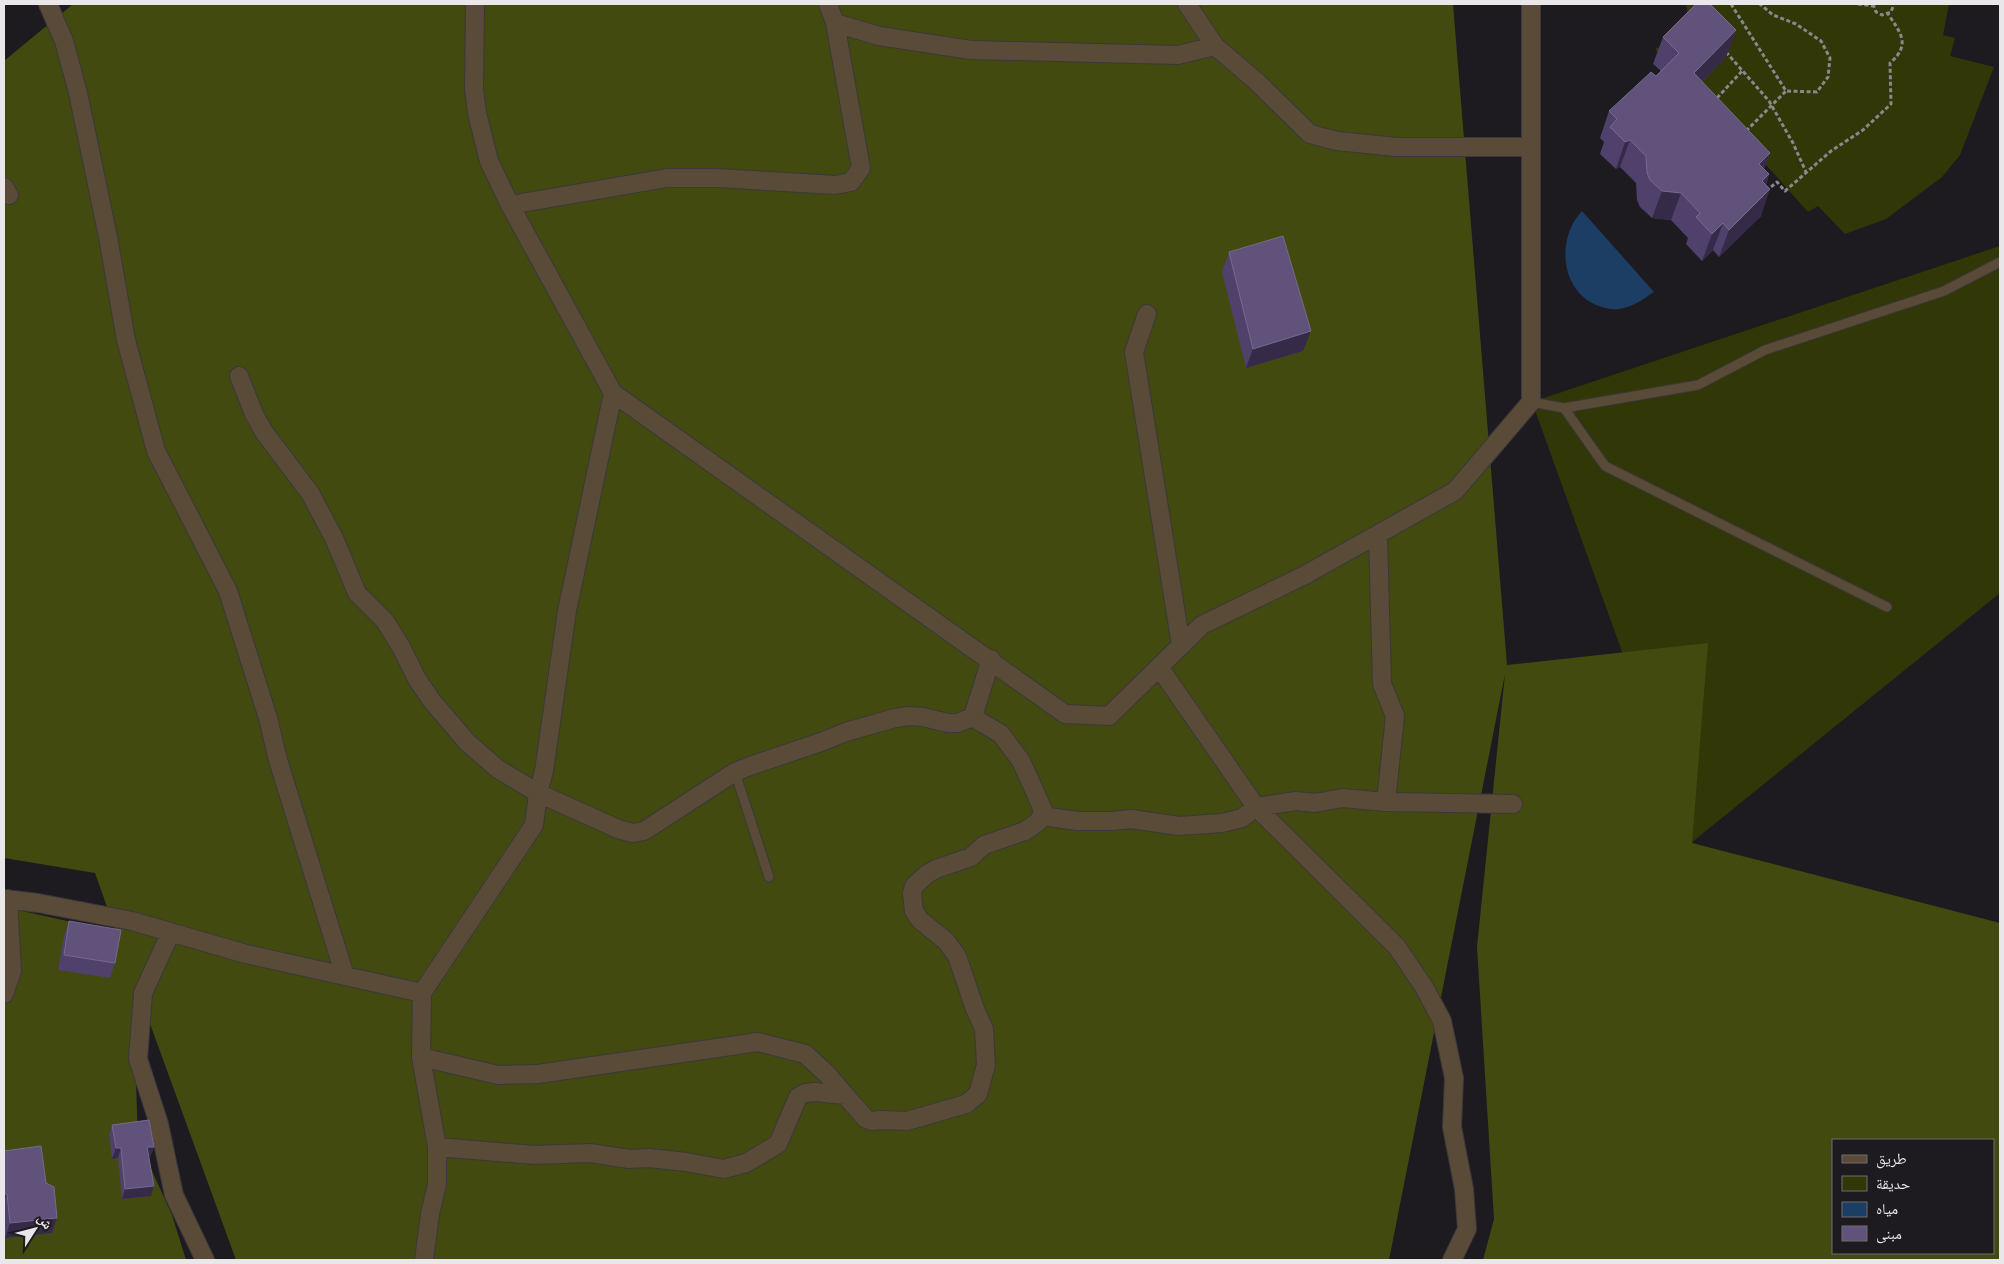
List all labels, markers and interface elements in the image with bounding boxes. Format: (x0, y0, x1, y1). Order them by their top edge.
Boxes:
legend (1832, 1139, 1994, 1254)
text: طريق (1876, 1149, 1907, 1169)
text: حديقة (1876, 1174, 1911, 1193)
text: مياه (1876, 1199, 1898, 1218)
north arrow (10, 1204, 60, 1254)
text: ش (34, 1210, 57, 1233)
text: مبنى (1876, 1224, 1902, 1244)

